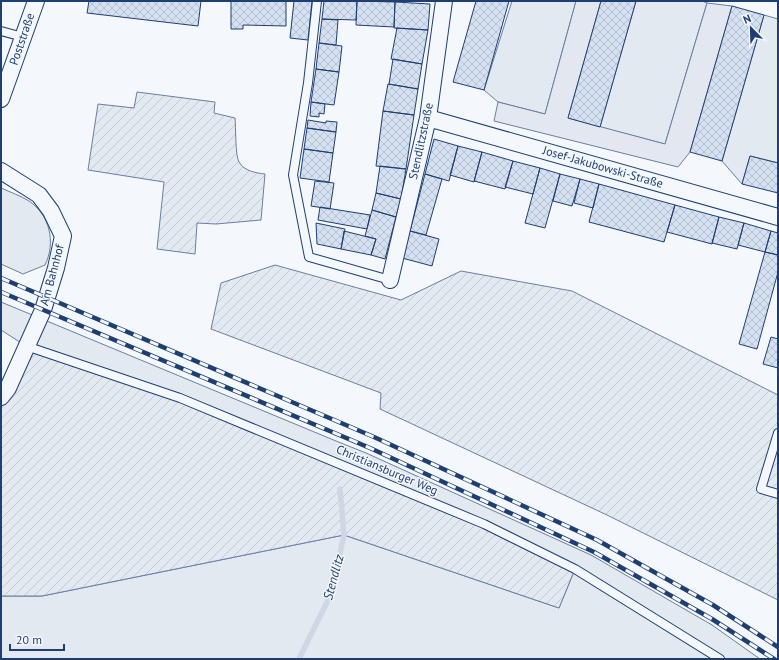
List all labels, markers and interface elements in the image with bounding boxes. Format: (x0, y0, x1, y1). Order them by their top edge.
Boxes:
north arrow (731, 8, 771, 48)
street label: Poststraße (6, 11, 37, 67)
text: N (741, 11, 753, 27)
street label: Stendlitzstraße (405, 101, 436, 181)
street label: Josef-Jakubowski-Straße (540, 142, 665, 191)
street label: Am Bahnhof (36, 242, 67, 307)
street label: Christiansburger Weg (334, 441, 440, 498)
water label: Stendlitz (319, 552, 348, 602)
scale bar (10, 626, 64, 652)
text: 20 m (16, 632, 42, 647)

